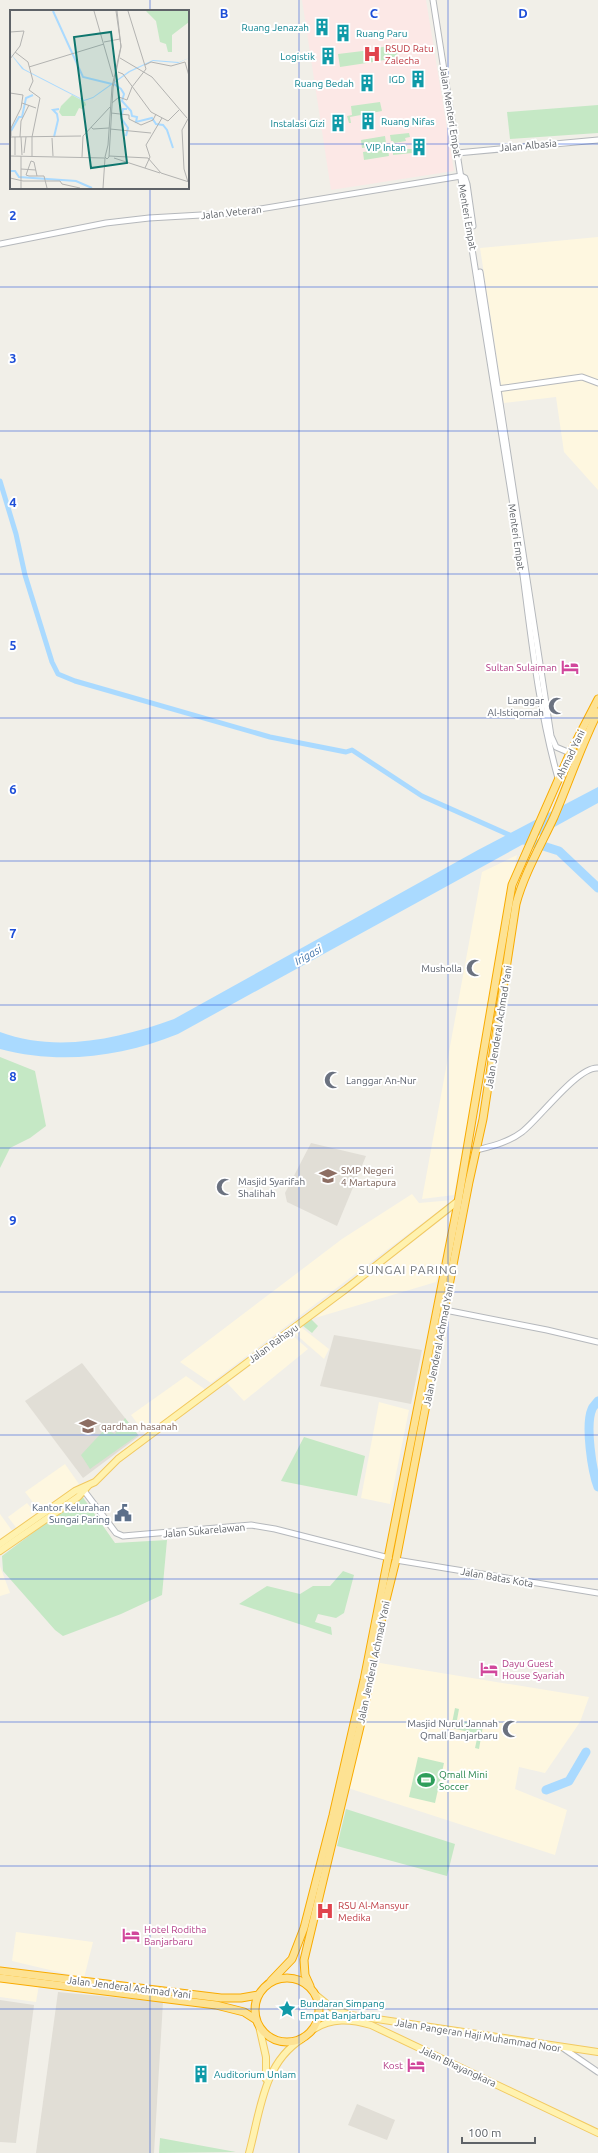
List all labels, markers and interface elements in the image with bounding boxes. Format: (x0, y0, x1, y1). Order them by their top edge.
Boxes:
text: B (220, 6, 229, 20)
text: C (370, 6, 379, 20)
text: D (518, 6, 528, 20)
inset map (10, 10, 189, 189)
building icon: Ruang Jenazah (312, 17, 332, 37)
place label: Ruang Jenazah (241, 22, 309, 33)
building icon: Ruang Paru (333, 23, 353, 43)
place label: Ruang Paru (356, 28, 407, 39)
place label: RSUD Ratu Zalecha (385, 43, 434, 66)
hospital icon: RSUD Ratu Zalecha (362, 44, 382, 64)
building icon: Logistik (318, 46, 338, 66)
place label: Logistik (280, 51, 315, 62)
street label: Jalan Menteri Empat (438, 65, 463, 159)
building icon: IGD (408, 69, 428, 89)
building icon: Ruang Bedah (357, 73, 377, 93)
place label: IGD (389, 74, 405, 85)
place label: Ruang Bedah (295, 78, 354, 89)
building icon: Ruang Nifas (358, 111, 378, 131)
building icon: Instalasi Gizi (328, 113, 348, 133)
place label: Ruang Nifas (381, 116, 435, 127)
place label: Instalasi Gizi (270, 118, 325, 129)
building icon: VIP Intan (409, 137, 429, 157)
street label: Jalan Albasia (499, 137, 557, 153)
place label: VIP Intan (366, 142, 406, 153)
street label: Menteri Empat (456, 183, 479, 251)
street label: Jalan Veteran (200, 204, 262, 221)
text: 2 (9, 208, 17, 222)
text: 3 (9, 351, 17, 365)
text: 4 (9, 495, 17, 509)
street label: Menteri Empat (506, 503, 527, 571)
text: 5 (9, 638, 17, 652)
hotel icon: Sultan Sulaiman (560, 657, 580, 677)
place label: Sultan Sulaiman (486, 662, 557, 673)
place label: Langgar Al-Istiqomah (488, 695, 544, 718)
mosque icon: Langgar Al-Istiqomah (547, 696, 567, 716)
street label: Ahmad Yani (554, 728, 587, 780)
text: 6 (9, 782, 17, 796)
text: 7 (9, 926, 17, 940)
water label: Irigasi (292, 942, 325, 967)
mosque icon: Musholla (465, 958, 485, 978)
place label: Musholla (421, 963, 462, 974)
street label: Jalan Jenderal Achmad Yani (483, 965, 514, 1090)
text: 8 (9, 1069, 17, 1083)
mosque icon: Langgar An-Nur (323, 1070, 343, 1090)
place label: Langgar An-Nur (346, 1075, 417, 1086)
place label: SMP Negeri 4 Martapura (341, 1165, 396, 1188)
school or university icon: SMP Negeri 4 Martapura (318, 1166, 338, 1186)
place label: Masjid Syarifah Shalihah (238, 1176, 305, 1199)
mosque icon: Masjid Syarifah Shalihah (215, 1177, 235, 1197)
text: 9 (9, 1213, 17, 1227)
district label: SUNGAI PARING (358, 1263, 458, 1276)
street label: Jalan Jenderal Achmad Yani (421, 1283, 456, 1407)
street label: Jalan Rahayu (246, 1322, 300, 1365)
school or university icon: qardhan hasanah (78, 1416, 98, 1436)
place label: qardhan hasanah (101, 1421, 177, 1432)
place label: Kantor Kelurahan Sungai Paring (32, 1502, 110, 1525)
public building icon: Kantor Kelurahan Sungai Paring (113, 1503, 133, 1523)
street label: Jalan Sukarelawan (162, 1521, 246, 1540)
street label: Jalan Batas Kota (460, 1566, 534, 1589)
street label: Jalan Jenderal Achmad Yani (355, 1600, 392, 1724)
place label: Dayu Guest House Syariah (502, 1658, 565, 1681)
hotel icon: Dayu Guest House Syariah (479, 1659, 499, 1679)
place label: Masjid Nurul Jannah Qmall Banjarbaru (407, 1718, 498, 1741)
mosque icon: Masjid Nurul Jannah Qmall Banjarbaru (501, 1719, 521, 1739)
place label: Qmall Mini Soccer (439, 1769, 487, 1792)
sports icon: Qmall Mini Soccer (416, 1770, 436, 1790)
place label: RSU Al-Mansyur Medika (338, 1900, 409, 1923)
hospital icon: RSU Al-Mansyur Medika (315, 1901, 335, 1921)
place label: Hotel Roditha Banjarbaru (144, 1924, 206, 1947)
hotel icon: Hotel Roditha Banjarbaru (121, 1925, 141, 1945)
street label: Jalan Jenderal Achmad Yani (66, 1974, 191, 2001)
place label: Bundaran Simpang Empat Banjarbaru (300, 1998, 384, 2021)
place icon: Bundaran Simpang Empat Banjarbaru (277, 1999, 297, 2019)
street label: Jalan Pangeran Haji Muhammad Noor (394, 2017, 562, 2054)
street label: Jalan Bhayangkara (418, 2044, 498, 2089)
hotel icon: Kost (406, 2055, 426, 2075)
place label: Kost (383, 2060, 403, 2071)
building icon: Auditorium Unlam (191, 2064, 211, 2084)
place label: Auditorium Unlam (214, 2069, 296, 2080)
scale bar (462, 2119, 535, 2145)
text: 100 m (468, 2126, 501, 2139)

